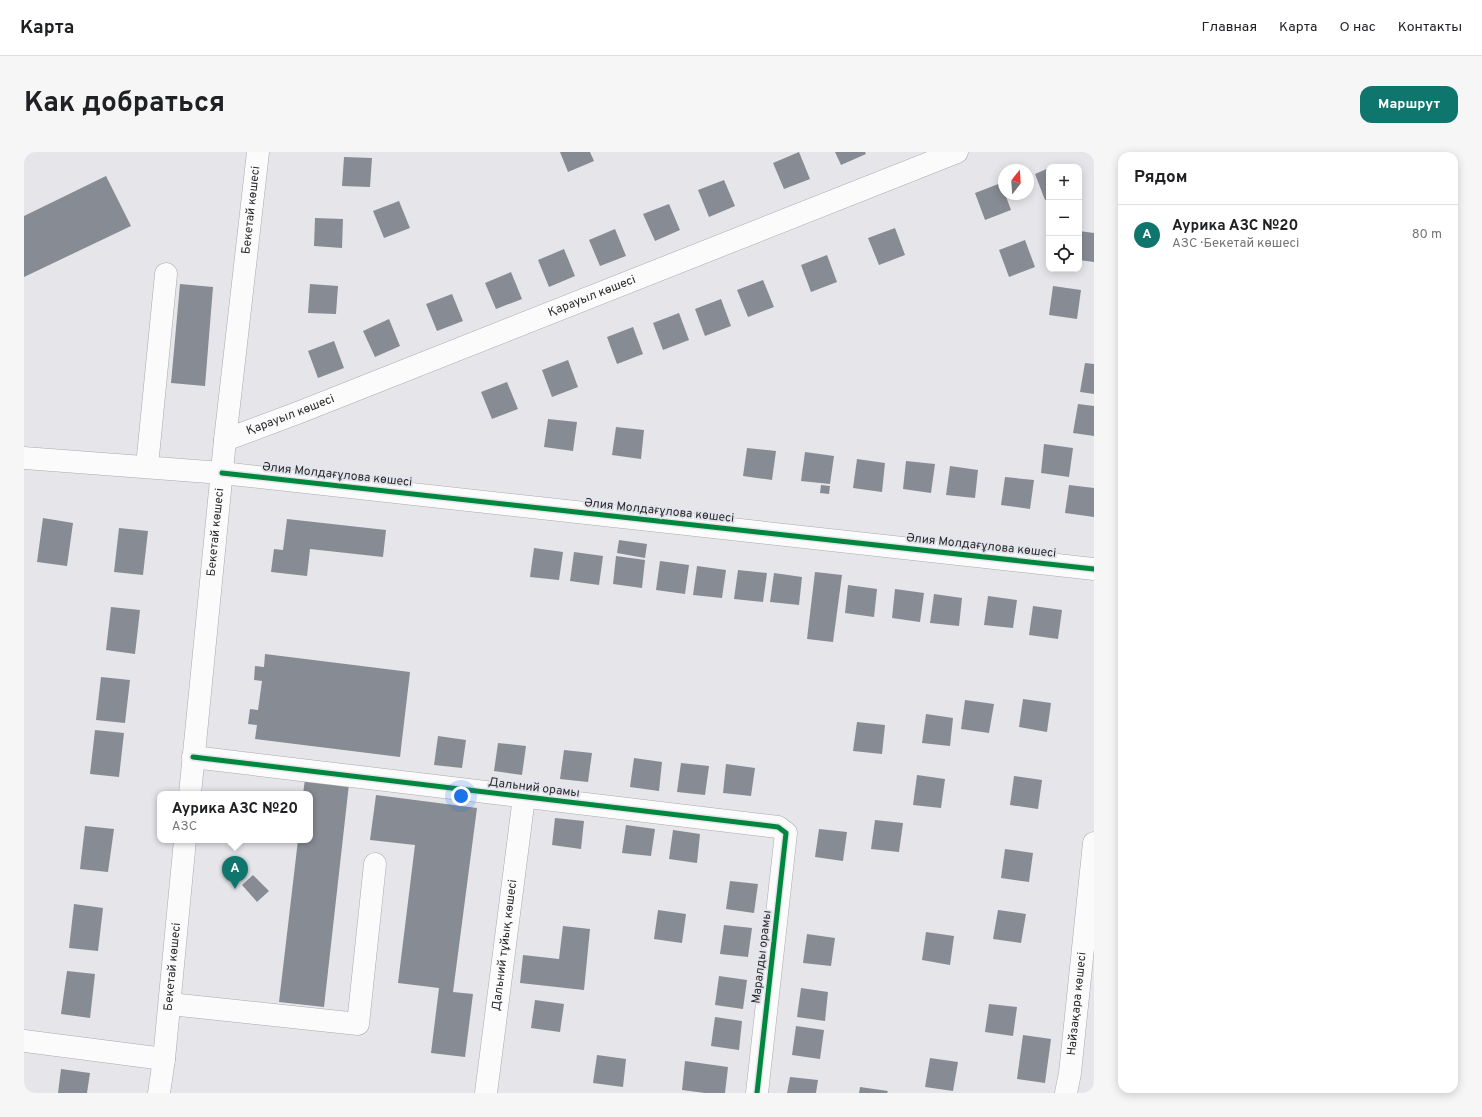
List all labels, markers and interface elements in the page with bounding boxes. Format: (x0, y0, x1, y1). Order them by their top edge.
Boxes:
text: Карта (20, 16, 74, 40)
text: Главная (1202, 19, 1257, 36)
text: Карта (1279, 19, 1317, 36)
text: О нас (1339, 19, 1376, 36)
text: Контакты (1398, 19, 1462, 36)
text: Как добраться (24, 86, 225, 122)
button: Маршрут (1360, 86, 1458, 123)
north arrow (998, 164, 1034, 200)
map controls (1046, 164, 1082, 272)
button: + (1046, 164, 1082, 200)
street label: Бекетай көшесі (238, 165, 264, 255)
text: Рядом (1134, 167, 1187, 189)
button: − (1046, 200, 1082, 236)
text: Аурика АЗС №20 (1172, 217, 1298, 236)
text: A (1142, 227, 1152, 243)
text: 80 m (1412, 227, 1442, 243)
button: locate (1046, 236, 1082, 272)
text: АЗС · Бекетай көшесі (1172, 236, 1299, 252)
street label: Қарауыл көшесі (546, 272, 638, 321)
street label: Қарауыл көшесі (244, 391, 337, 439)
street label: Әлия Молдағұлова көшесі (261, 459, 413, 491)
street label: Бекетай көшесі (204, 487, 228, 577)
street label: Әлия Молдағұлова көшесі (583, 495, 735, 527)
street label: Әлия Молдағұлова көшесі (905, 530, 1057, 562)
street label: Дальний орамы (487, 774, 581, 802)
your location (451, 786, 471, 806)
popup (157, 791, 313, 843)
text: Аурика АЗС №20 (172, 800, 298, 819)
text: АЗС (172, 819, 197, 835)
pin: A (222, 856, 248, 889)
street label: Дальний тұйық көшесі (489, 878, 521, 1012)
street label: Маралды орамы (748, 909, 776, 1005)
street label: Бекетай көшесі (161, 922, 185, 1012)
street label: Найзақара көшесі (1064, 951, 1091, 1056)

